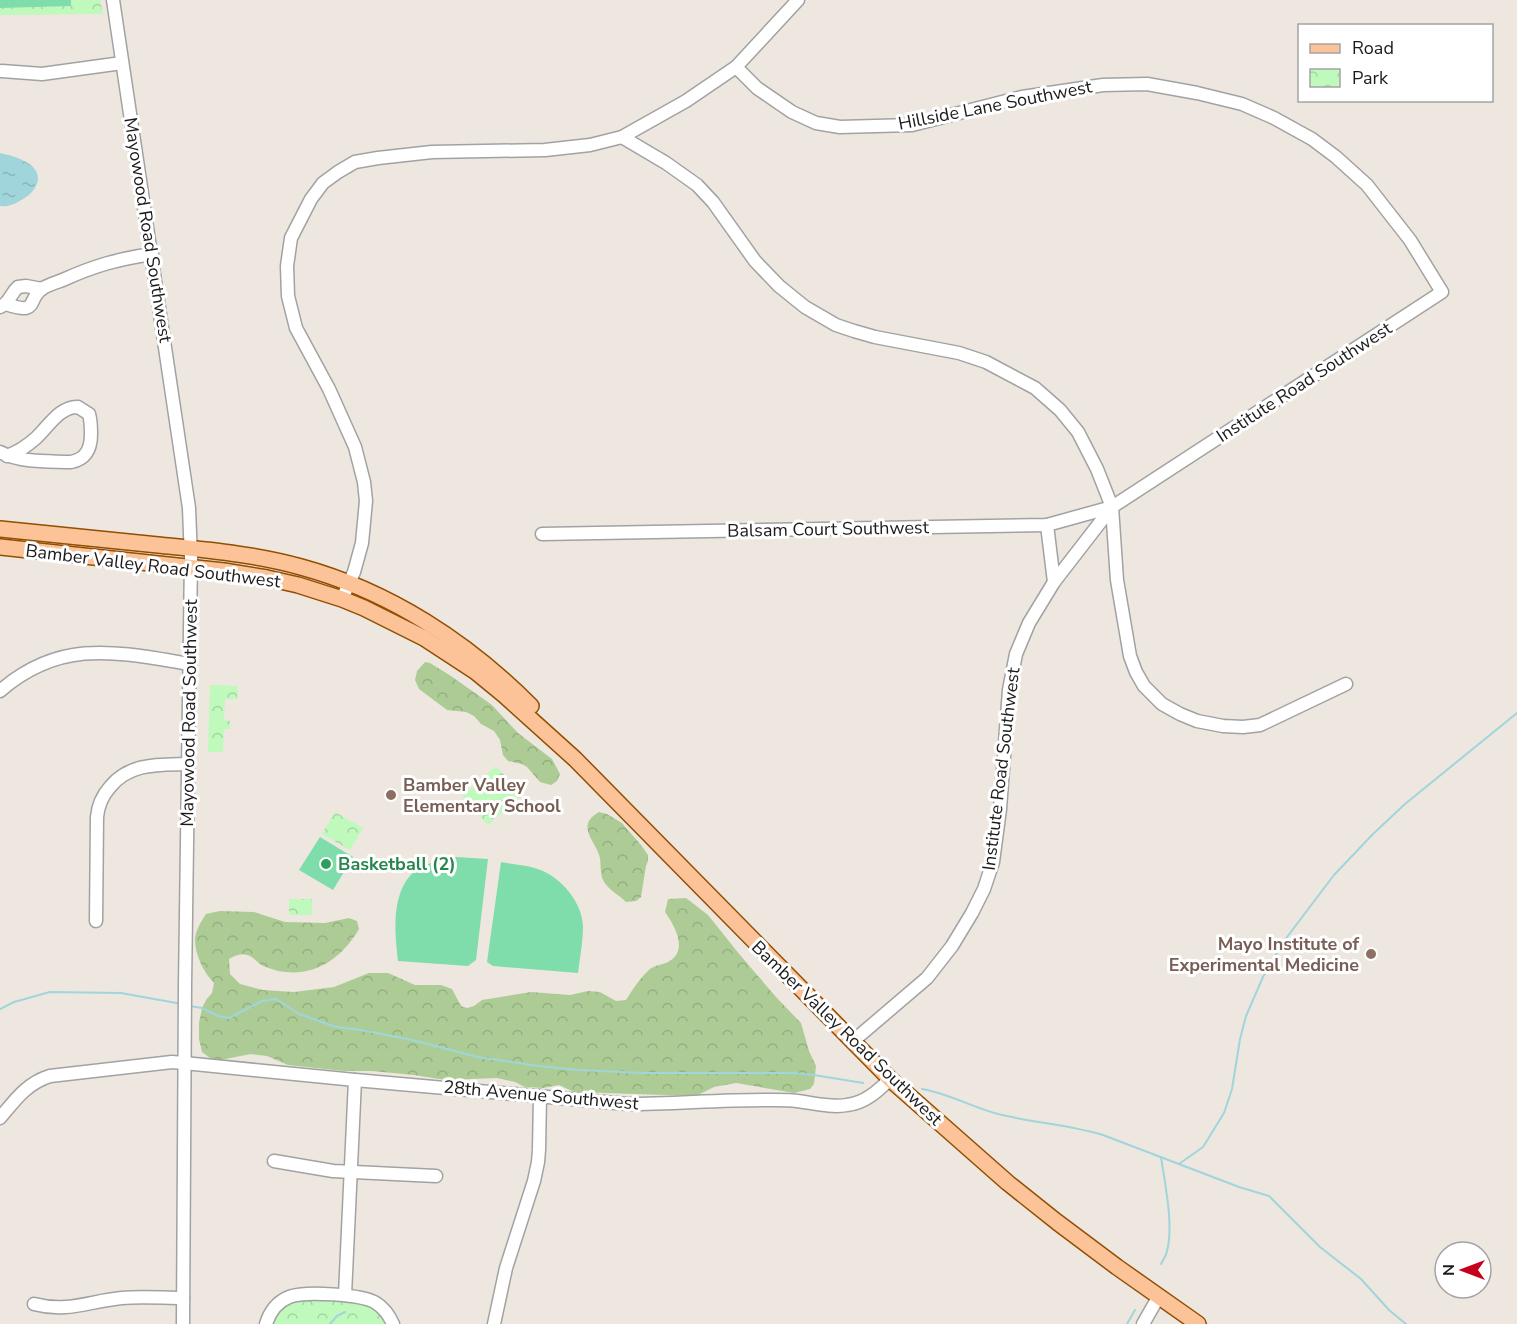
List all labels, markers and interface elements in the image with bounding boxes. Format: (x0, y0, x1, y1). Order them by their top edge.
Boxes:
legend (1298, 24, 1493, 102)
text: Road (1352, 36, 1394, 60)
text: Park (1352, 66, 1389, 90)
street label: Hillside Lane Southwest (896, 74, 1095, 136)
street label: Mayowood Road Southwest (118, 116, 178, 345)
street label: Institute Road Southwest (1212, 316, 1397, 448)
street label: Balsam Court Southwest (727, 515, 930, 543)
street label: Bamber Valley Road Southwest (24, 538, 283, 594)
street label: Mayowood Road Southwest (175, 598, 203, 827)
street label: Institute Road Southwest (977, 665, 1025, 872)
place label: Bamber Valley Elementary School (403, 773, 561, 818)
marker: Bamber Valley Elementary School (384, 788, 398, 802)
place label: Basketball (2) (338, 852, 456, 876)
marker: Basketball (2) (319, 857, 333, 871)
place label: Mayo Institute of Experimental Medicine (1169, 932, 1359, 977)
street label: Bamber Valley Road Southwest (746, 935, 948, 1131)
marker: Mayo Institute of Experimental Medicine (1364, 947, 1378, 961)
street label: 28th Avenue Southwest (442, 1075, 640, 1116)
north arrow (1433, 1240, 1493, 1300)
text: N (1438, 1264, 1460, 1276)

